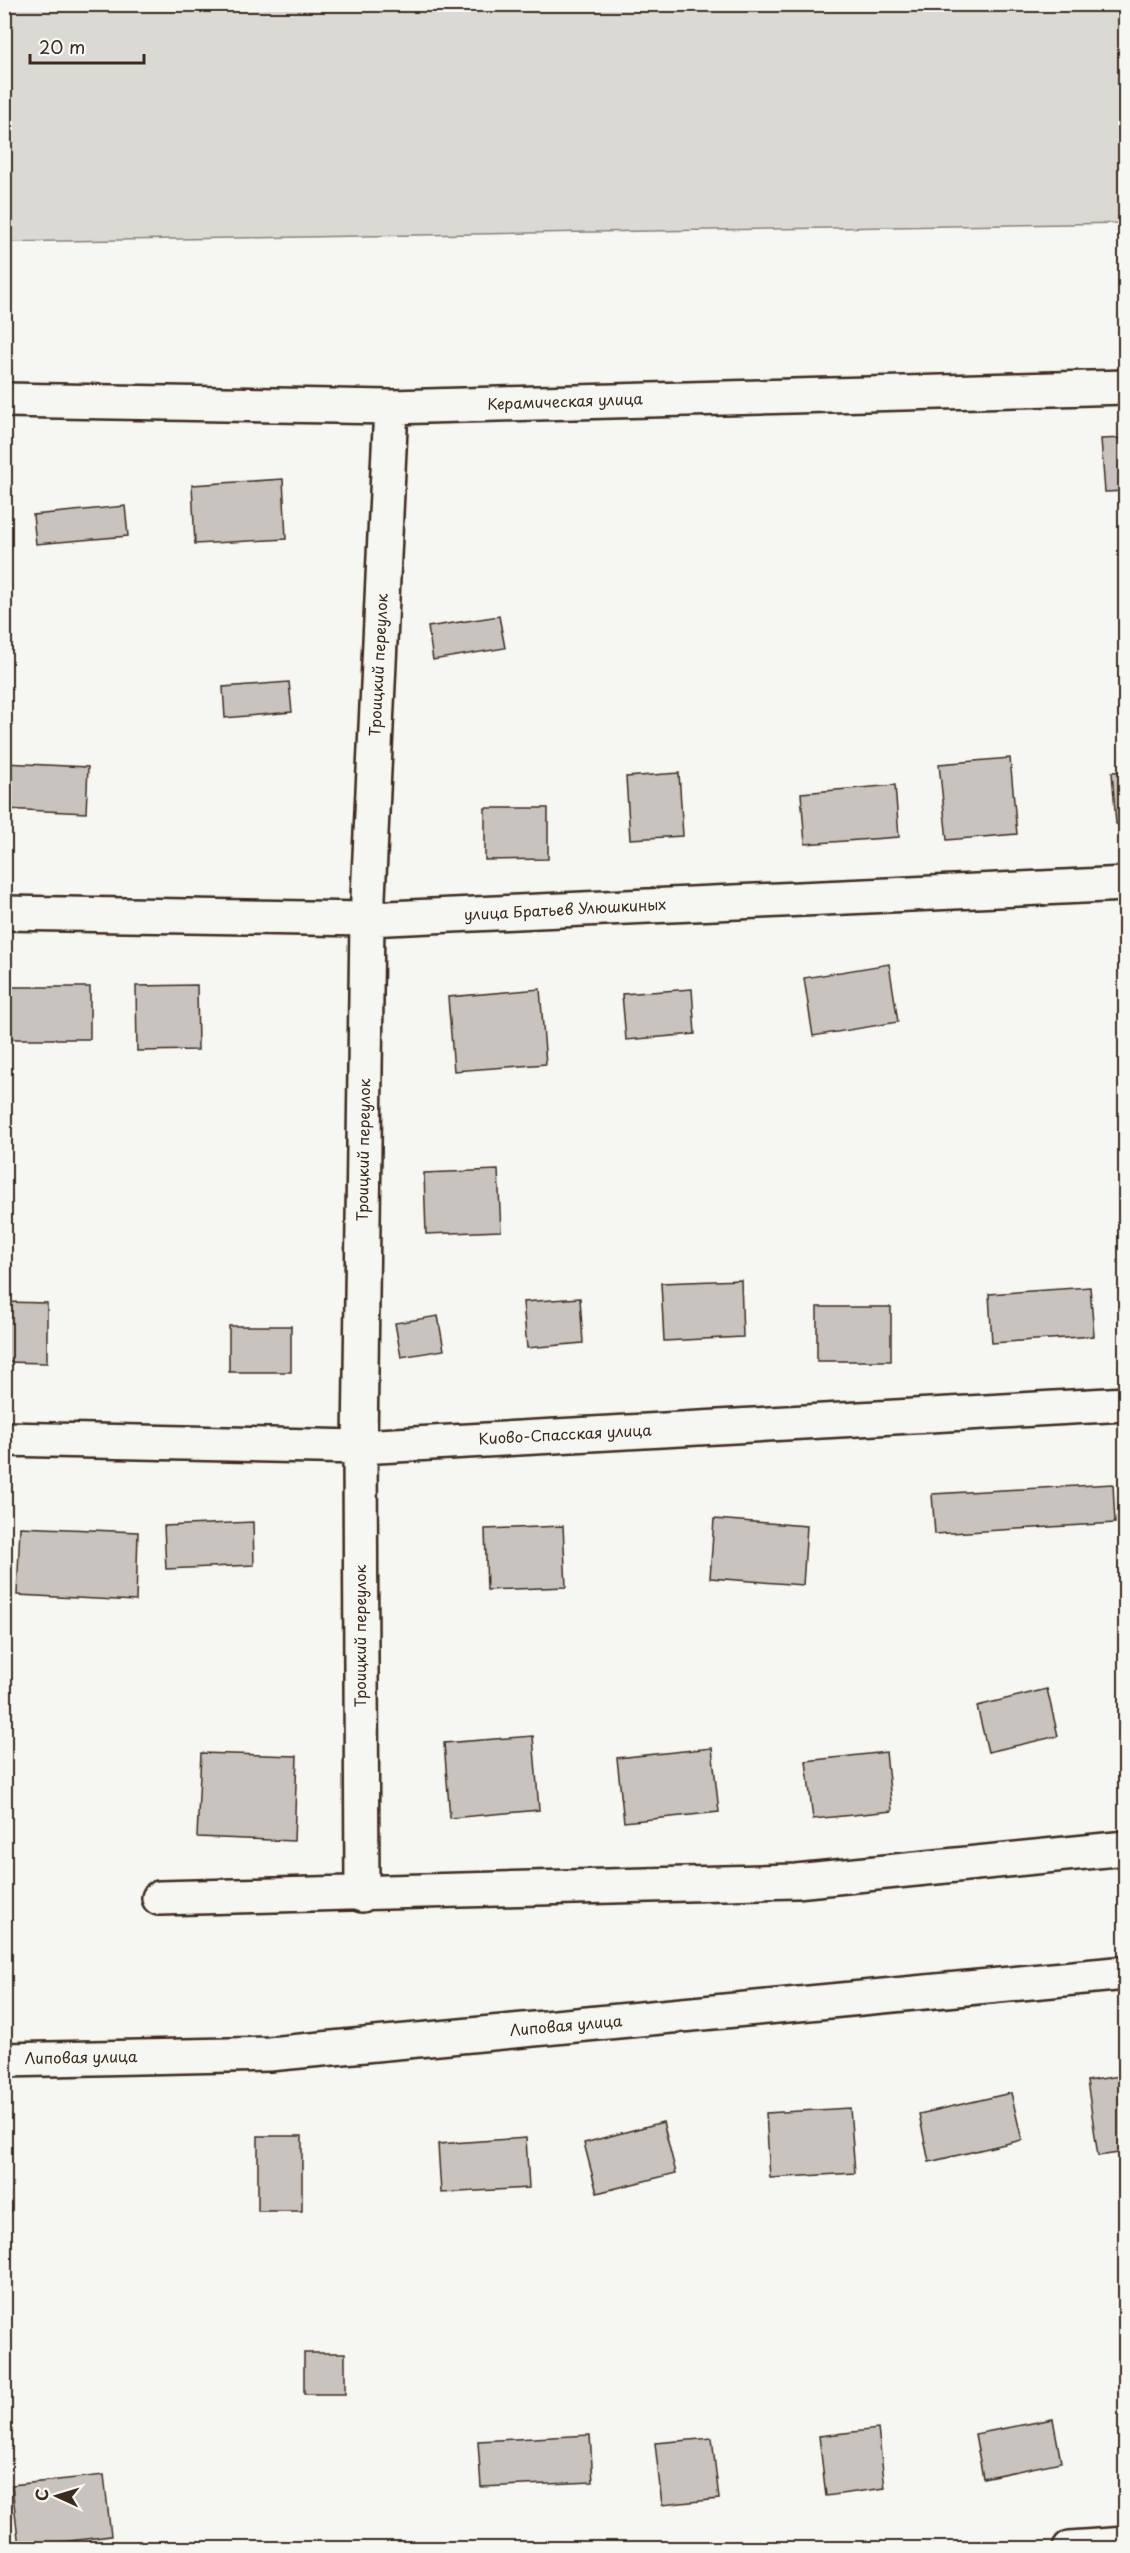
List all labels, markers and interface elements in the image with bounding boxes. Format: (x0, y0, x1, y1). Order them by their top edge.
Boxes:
scale bar (30, 27, 144, 65)
text: 20 m (39, 33, 85, 60)
street label: Керамическая улица (487, 386, 644, 415)
street label: Троицкий переулок (362, 593, 393, 737)
street label: улица Братьев Улюшкиных (463, 892, 667, 925)
street label: Троицкий переулок (350, 1078, 375, 1222)
street label: Киово-Спасская улица (478, 1417, 653, 1450)
street label: Троицкий переулок (348, 1564, 371, 1707)
street label: Липовая улица (509, 2008, 624, 2041)
street label: Липовая улица (24, 2044, 138, 2069)
north arrow (27, 2466, 87, 2526)
text: С (29, 2488, 53, 2502)

